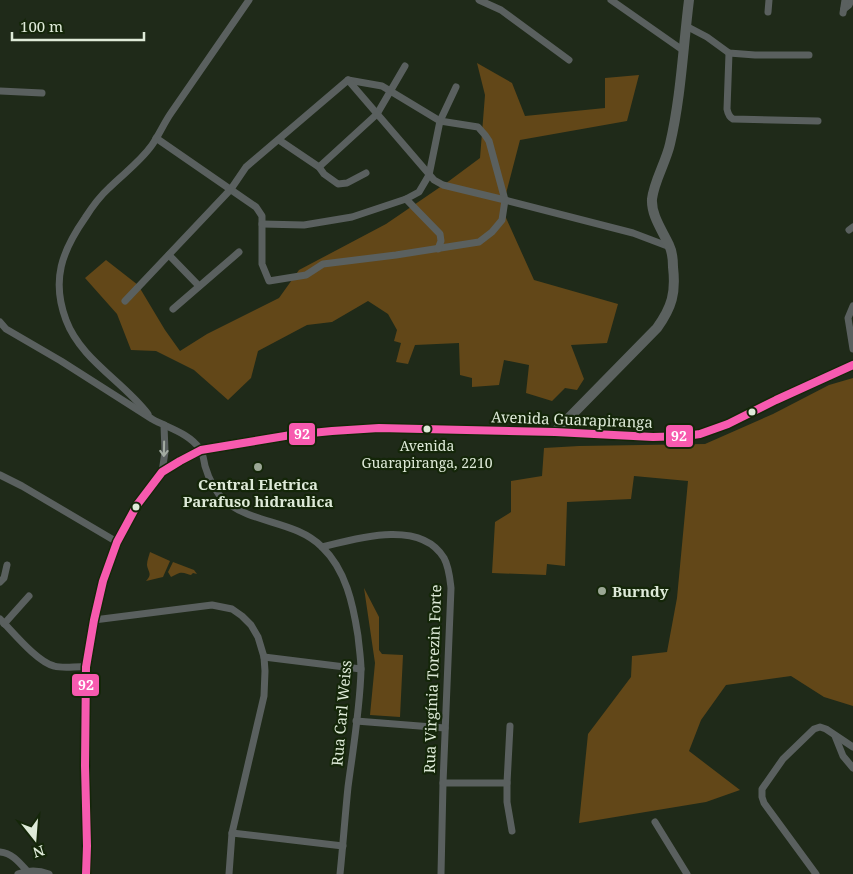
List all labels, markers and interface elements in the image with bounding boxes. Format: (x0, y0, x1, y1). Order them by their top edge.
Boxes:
scale bar (12, 10, 145, 42)
text: 100 m (20, 16, 63, 36)
street label: Avenida Guarapiranga (491, 406, 653, 432)
unlabelled marker (747, 407, 757, 417)
line badge: 92 (288, 422, 316, 446)
text: 92 (294, 424, 310, 443)
marker: Avenida Guarapiranga, 2210 (422, 424, 432, 434)
line badge: 92 (665, 424, 694, 448)
text: 92 (671, 426, 687, 445)
place label: Avenida Guarapiranga, 2210 (361, 436, 493, 472)
one-way arrow (160, 441, 169, 457)
marker: Central Eletrica Parafuso hidraulica (252, 461, 264, 473)
place label: Central Eletrica Parafuso hidraulica (183, 474, 333, 511)
unlabelled marker (131, 502, 141, 512)
place label: Burndy (612, 581, 669, 601)
street label: Rua Virgínia Torezin Forte (419, 584, 445, 774)
marker: Burndy (596, 585, 608, 597)
street label: Rua Carl Weiss (326, 659, 356, 767)
line badge: 92 (71, 673, 100, 697)
text: 92 (78, 675, 94, 694)
north arrow (10, 814, 60, 864)
text: N (31, 841, 47, 863)

